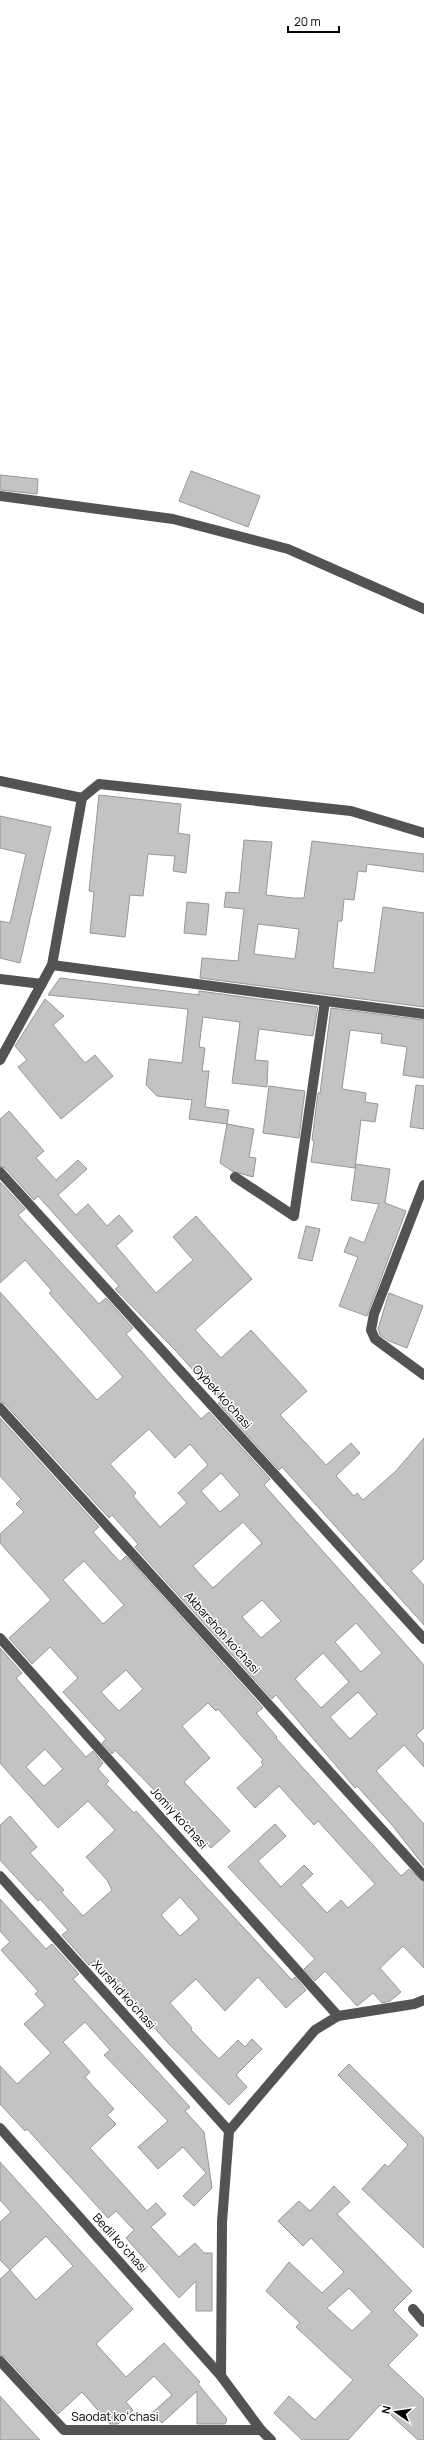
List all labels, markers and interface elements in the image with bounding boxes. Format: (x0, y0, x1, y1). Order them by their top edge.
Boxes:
scale bar (288, 8, 339, 34)
text: 20 m (294, 13, 321, 30)
street label: Oybek ko'chasi (189, 1361, 256, 1433)
street label: Akbarshoh ko'chasi (181, 1588, 264, 1677)
street label: Jomiy ko'chasi (147, 1783, 212, 1852)
street label: Xurshid ko'chasi (89, 1956, 160, 2033)
street label: Bedil koʻchasi (89, 2209, 152, 2276)
north arrow (376, 2392, 416, 2432)
text: N (378, 2404, 394, 2415)
street label: Saodat koʻchasi (71, 2408, 159, 2425)

